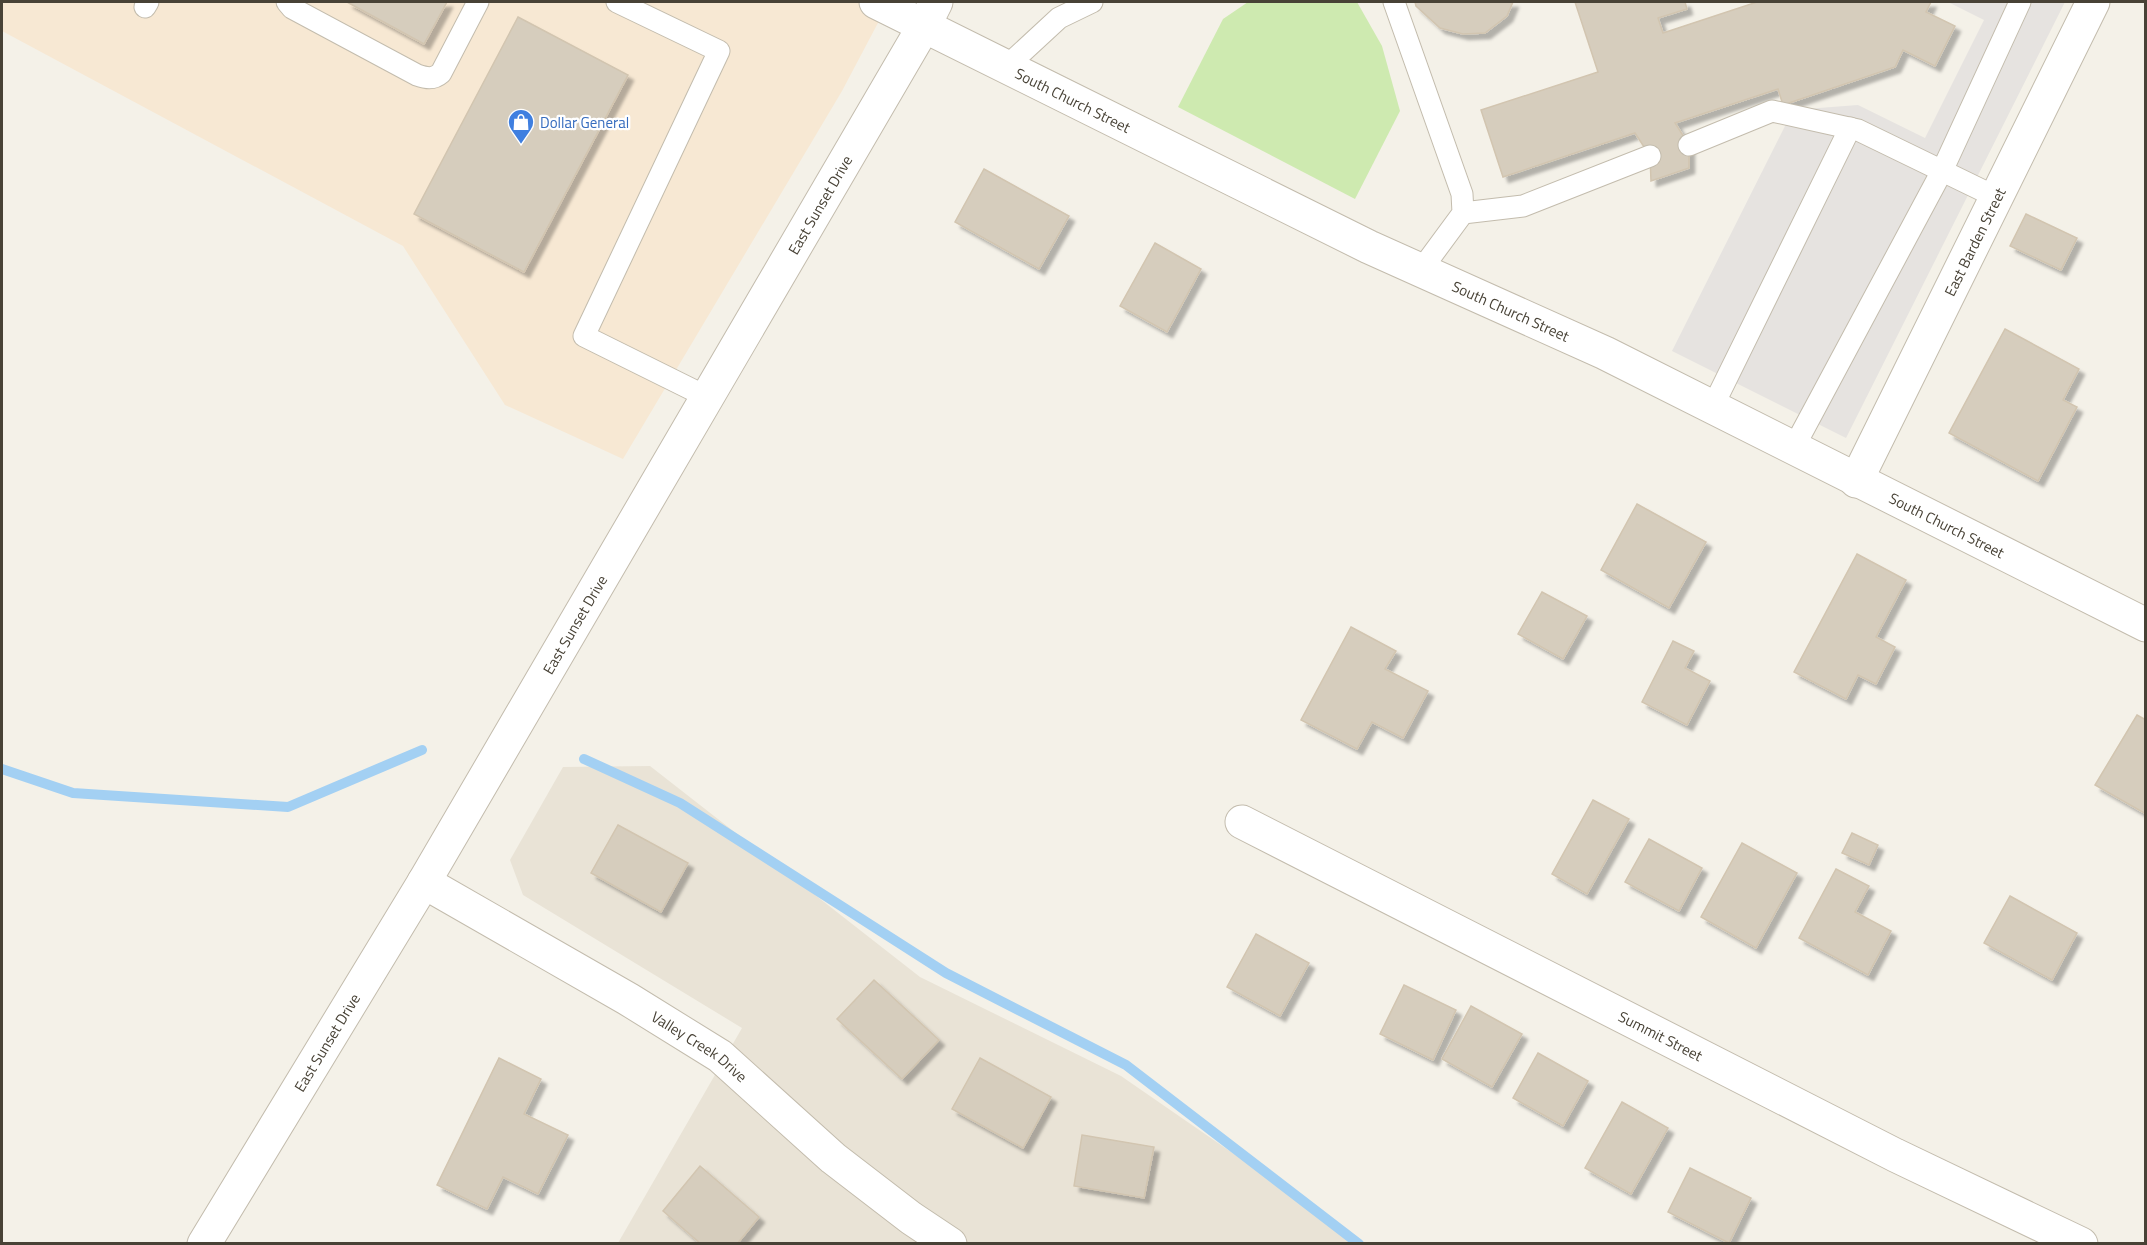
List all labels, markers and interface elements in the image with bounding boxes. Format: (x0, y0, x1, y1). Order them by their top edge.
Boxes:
street label: South Church Street (1011, 61, 1135, 139)
shop icon: Dollar General (506, 107, 536, 145)
place label: Dollar General (540, 111, 629, 134)
street label: East Sunset Drive (782, 151, 858, 259)
street label: East Barden Street (1938, 183, 2011, 300)
street label: South Church Street (1448, 274, 1574, 347)
street label: South Church Street (1885, 486, 2009, 564)
street label: East Sunset Drive (536, 570, 613, 678)
street label: East Sunset Drive (288, 989, 365, 1096)
street label: Summit Street (1615, 1004, 1707, 1067)
street label: Valley Creek Drive (647, 1005, 753, 1087)

